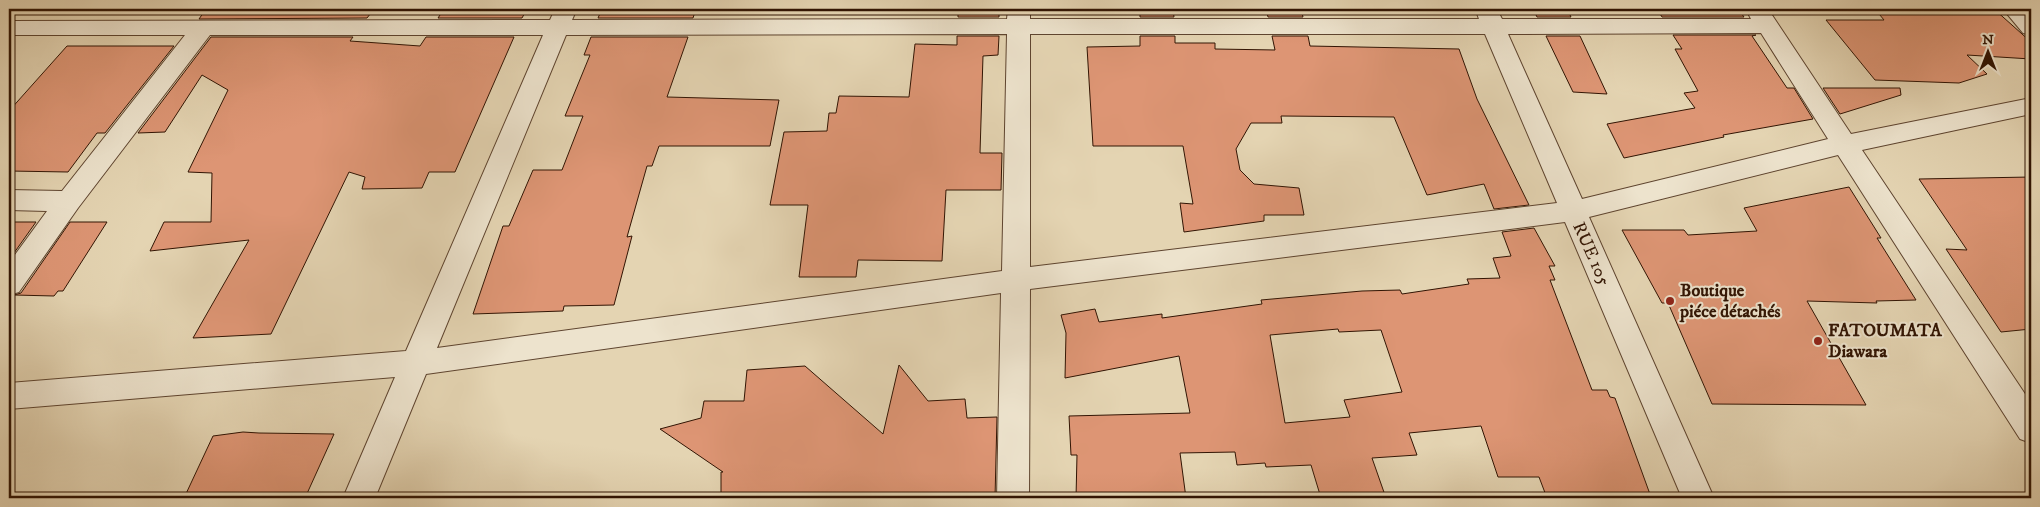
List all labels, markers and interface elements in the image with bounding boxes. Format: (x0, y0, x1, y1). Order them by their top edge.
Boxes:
north arrow (1962, 28, 2012, 78)
text: N (1982, 31, 1994, 49)
street label: RUE 105 (1567, 219, 1615, 289)
place label: Boutique piéce détachés (1679, 280, 1781, 323)
marker: Boutique piéce détachés (1664, 295, 1676, 307)
place label: FATOUMATA Diawara (1828, 320, 1942, 363)
marker: FATOUMATA Diawara (1812, 335, 1824, 347)

